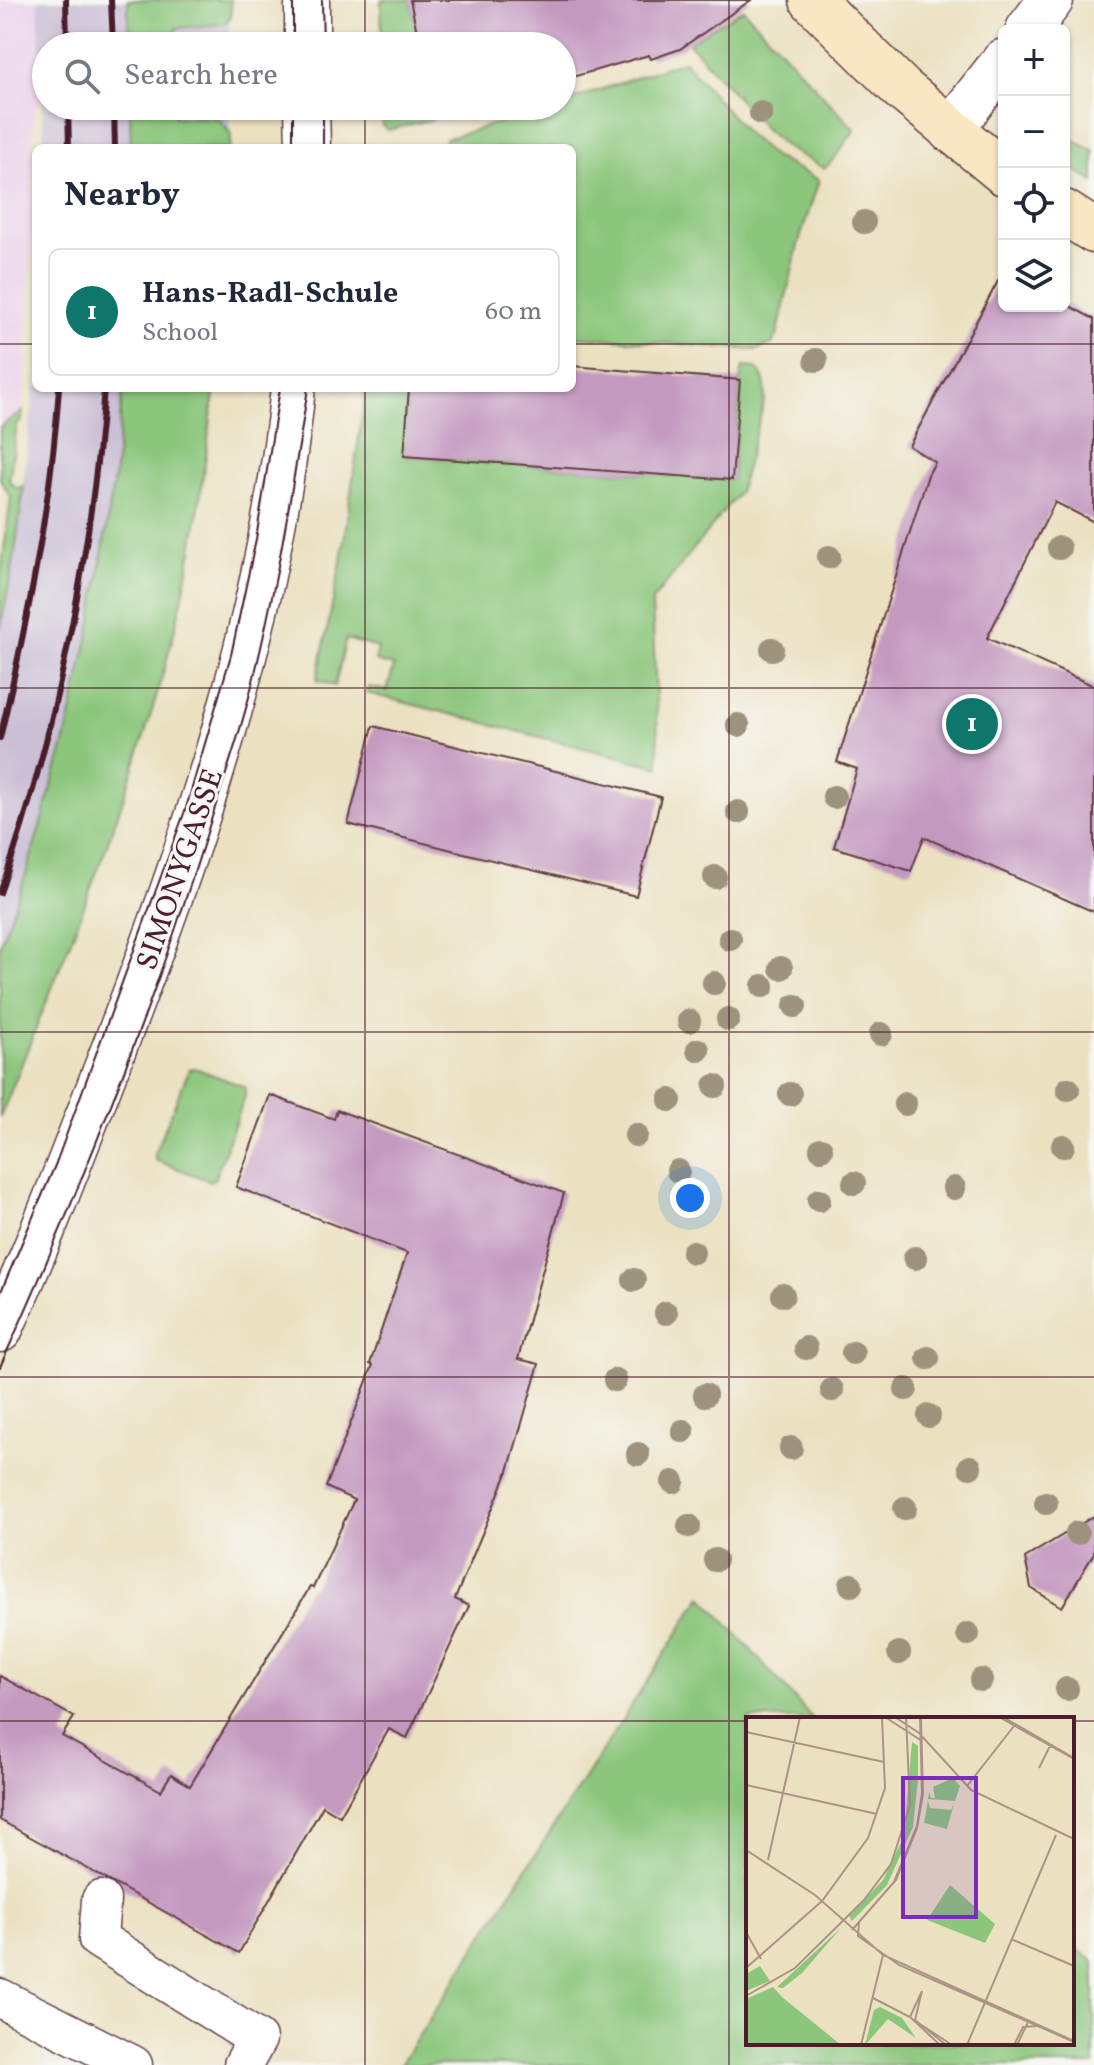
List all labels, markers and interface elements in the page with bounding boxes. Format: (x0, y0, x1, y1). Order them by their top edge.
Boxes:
map controls (998, 24, 1070, 312)
button: + (998, 24, 1070, 96)
search box (32, 32, 576, 120)
icon: search (60, 54, 104, 98)
text: Search here (124, 55, 278, 97)
button: − (998, 96, 1070, 168)
button: locate (998, 168, 1070, 240)
text: Nearby (64, 173, 180, 220)
button: layers (998, 240, 1070, 312)
text: Hans-Radl-Schule (142, 273, 398, 315)
text: 1 (87, 294, 97, 330)
text: 60 m (485, 294, 542, 330)
text: School (142, 315, 218, 351)
pin: 1 (946, 694, 998, 754)
street label: SIMONYGASSE (127, 763, 235, 976)
your location (670, 1178, 710, 1218)
inset map (746, 1717, 1074, 2045)

